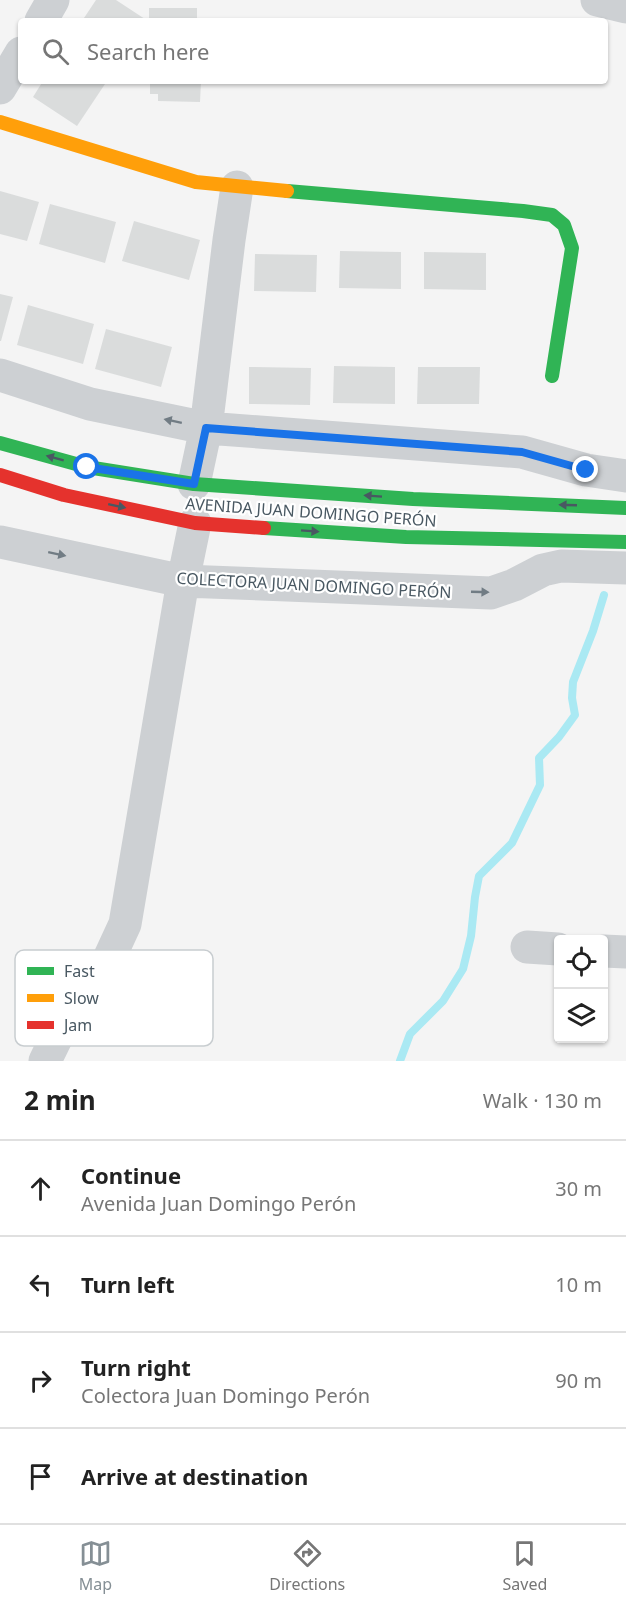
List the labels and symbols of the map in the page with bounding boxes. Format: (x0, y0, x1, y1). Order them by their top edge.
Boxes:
one-way arrow (164, 416, 182, 426)
one-way arrow (46, 453, 64, 463)
route start (73, 453, 99, 479)
route end (572, 456, 598, 482)
street label: AVENIDA JUAN DOMINGO PERÓN (185, 492, 437, 532)
one-way arrow (363, 492, 382, 501)
one-way arrow (558, 501, 577, 510)
one-way arrow (108, 502, 127, 512)
one-way arrow (301, 526, 320, 535)
one-way arrow (48, 550, 66, 560)
street label: COLECTORA JUAN DOMINGO PERÓN (176, 567, 452, 603)
one-way arrow (471, 588, 490, 597)
legend (15, 950, 213, 1046)
text: Fast (64, 960, 95, 982)
text: Slow (64, 987, 99, 1009)
text: Jam (62, 1014, 92, 1036)

